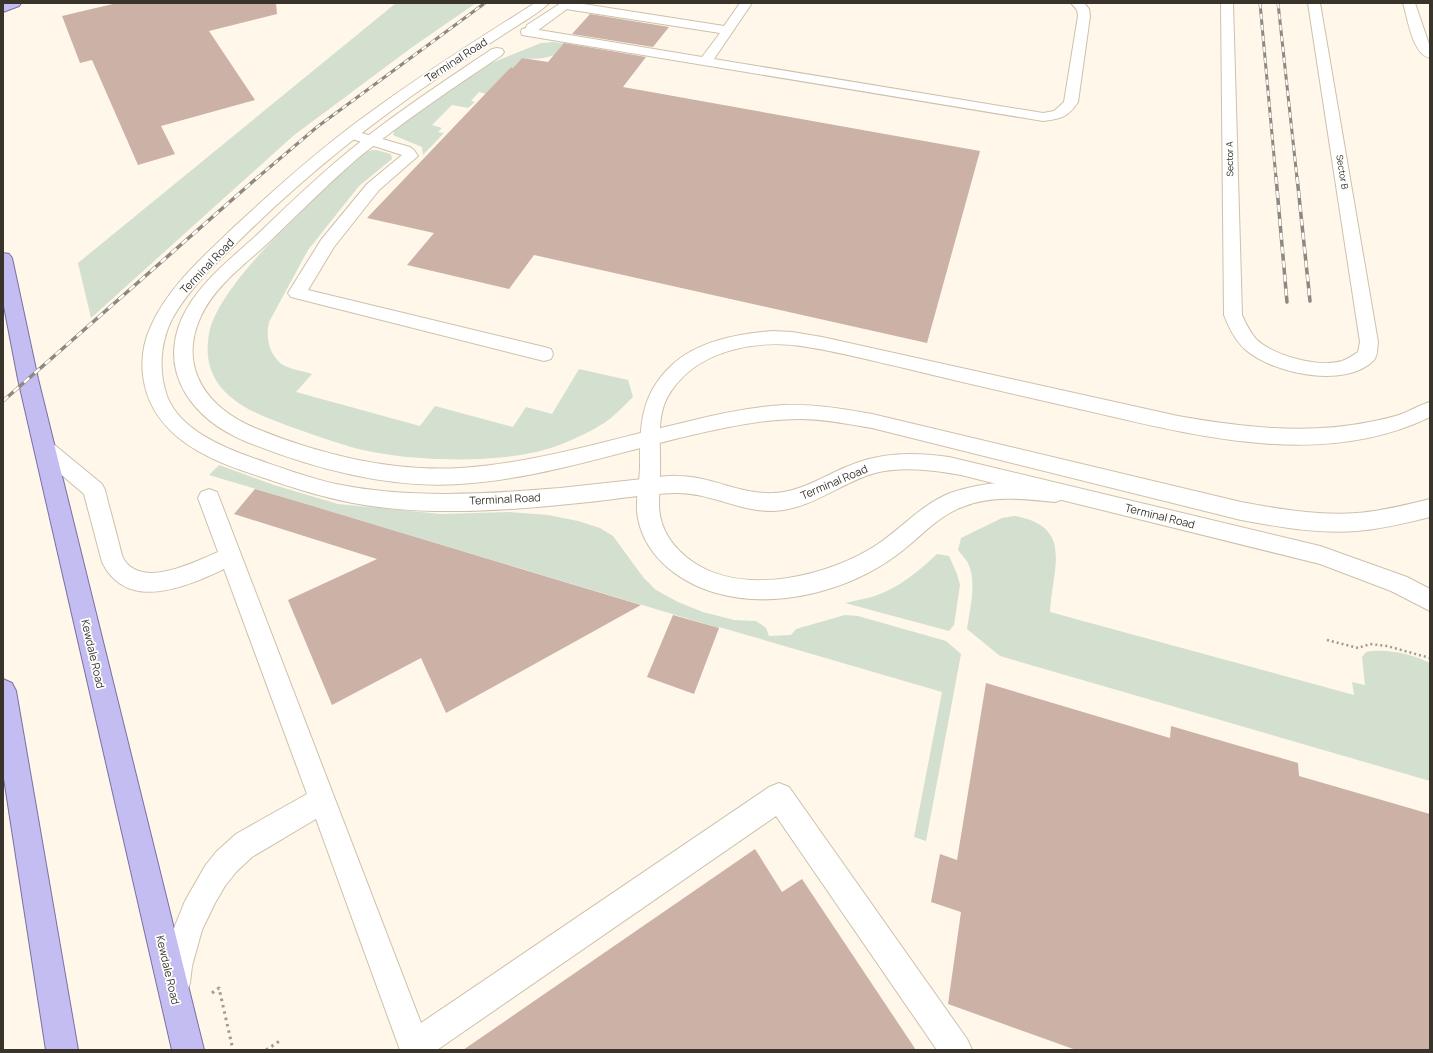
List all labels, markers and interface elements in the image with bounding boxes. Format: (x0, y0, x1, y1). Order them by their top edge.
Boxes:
street label: Terminal Road (422, 34, 490, 85)
street label: Sector A (1223, 141, 1236, 177)
street label: Sector B (1333, 154, 1352, 191)
street label: Terminal Road (176, 235, 237, 297)
street label: Terminal Road (798, 461, 870, 502)
street label: Terminal Road (469, 489, 541, 508)
street label: Terminal Road (1124, 500, 1197, 531)
street label: Kewdale Road (78, 618, 109, 690)
street label: Kewdale Road (153, 934, 184, 1006)

